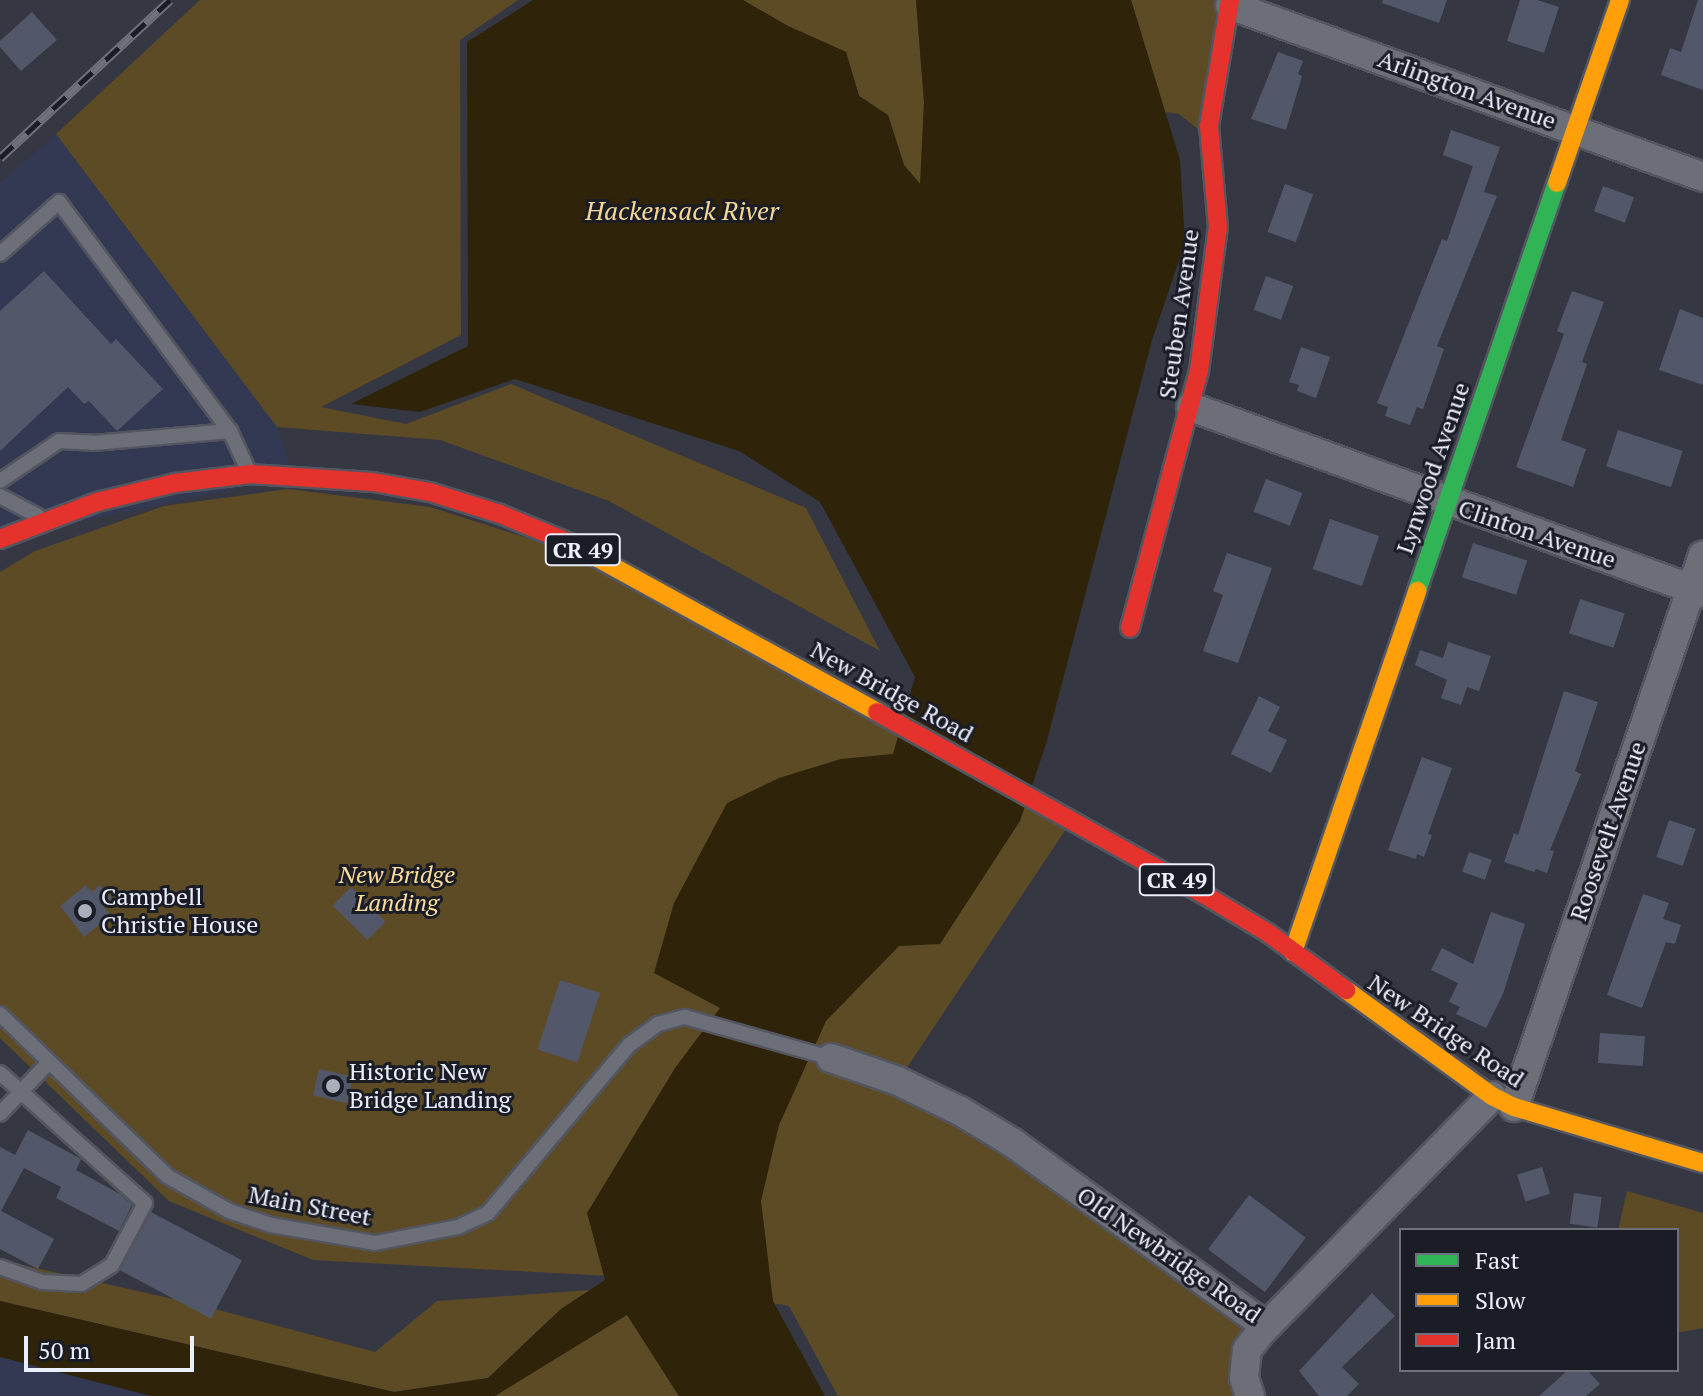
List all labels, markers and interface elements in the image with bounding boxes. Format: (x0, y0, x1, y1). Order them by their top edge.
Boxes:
street label: Arlington Avenue (1374, 44, 1560, 136)
water label: Hackensack River (585, 195, 779, 227)
street label: Steuben Avenue (1153, 227, 1205, 401)
street label: Lynwood Avenue (1390, 378, 1476, 558)
street label: Clinton Avenue (1454, 494, 1620, 574)
road number: CR 49 (543, 532, 623, 568)
street label: New Bridge Road (806, 635, 978, 749)
street label: Roosevelt Avenue (1564, 738, 1652, 924)
park label: New Bridge Landing (339, 861, 455, 917)
road number: CR 49 (1137, 862, 1217, 898)
place label: Campbell Christie House (101, 883, 258, 939)
marker: Campbell Christie House (76, 902, 94, 920)
street label: New Bridge Road (1363, 968, 1529, 1094)
place label: Historic New Bridge Landing (349, 1058, 511, 1114)
marker: Historic New Bridge Landing (324, 1077, 342, 1095)
street label: Main Street (246, 1180, 374, 1232)
street label: Old Newbridge Road (1071, 1181, 1267, 1329)
legend (1399, 1228, 1679, 1372)
text: Fast (1475, 1244, 1519, 1276)
text: Slow (1475, 1284, 1526, 1316)
scale bar (28, 1320, 198, 1370)
text: Jam (1475, 1324, 1516, 1356)
text: 50 m (38, 1334, 90, 1366)

